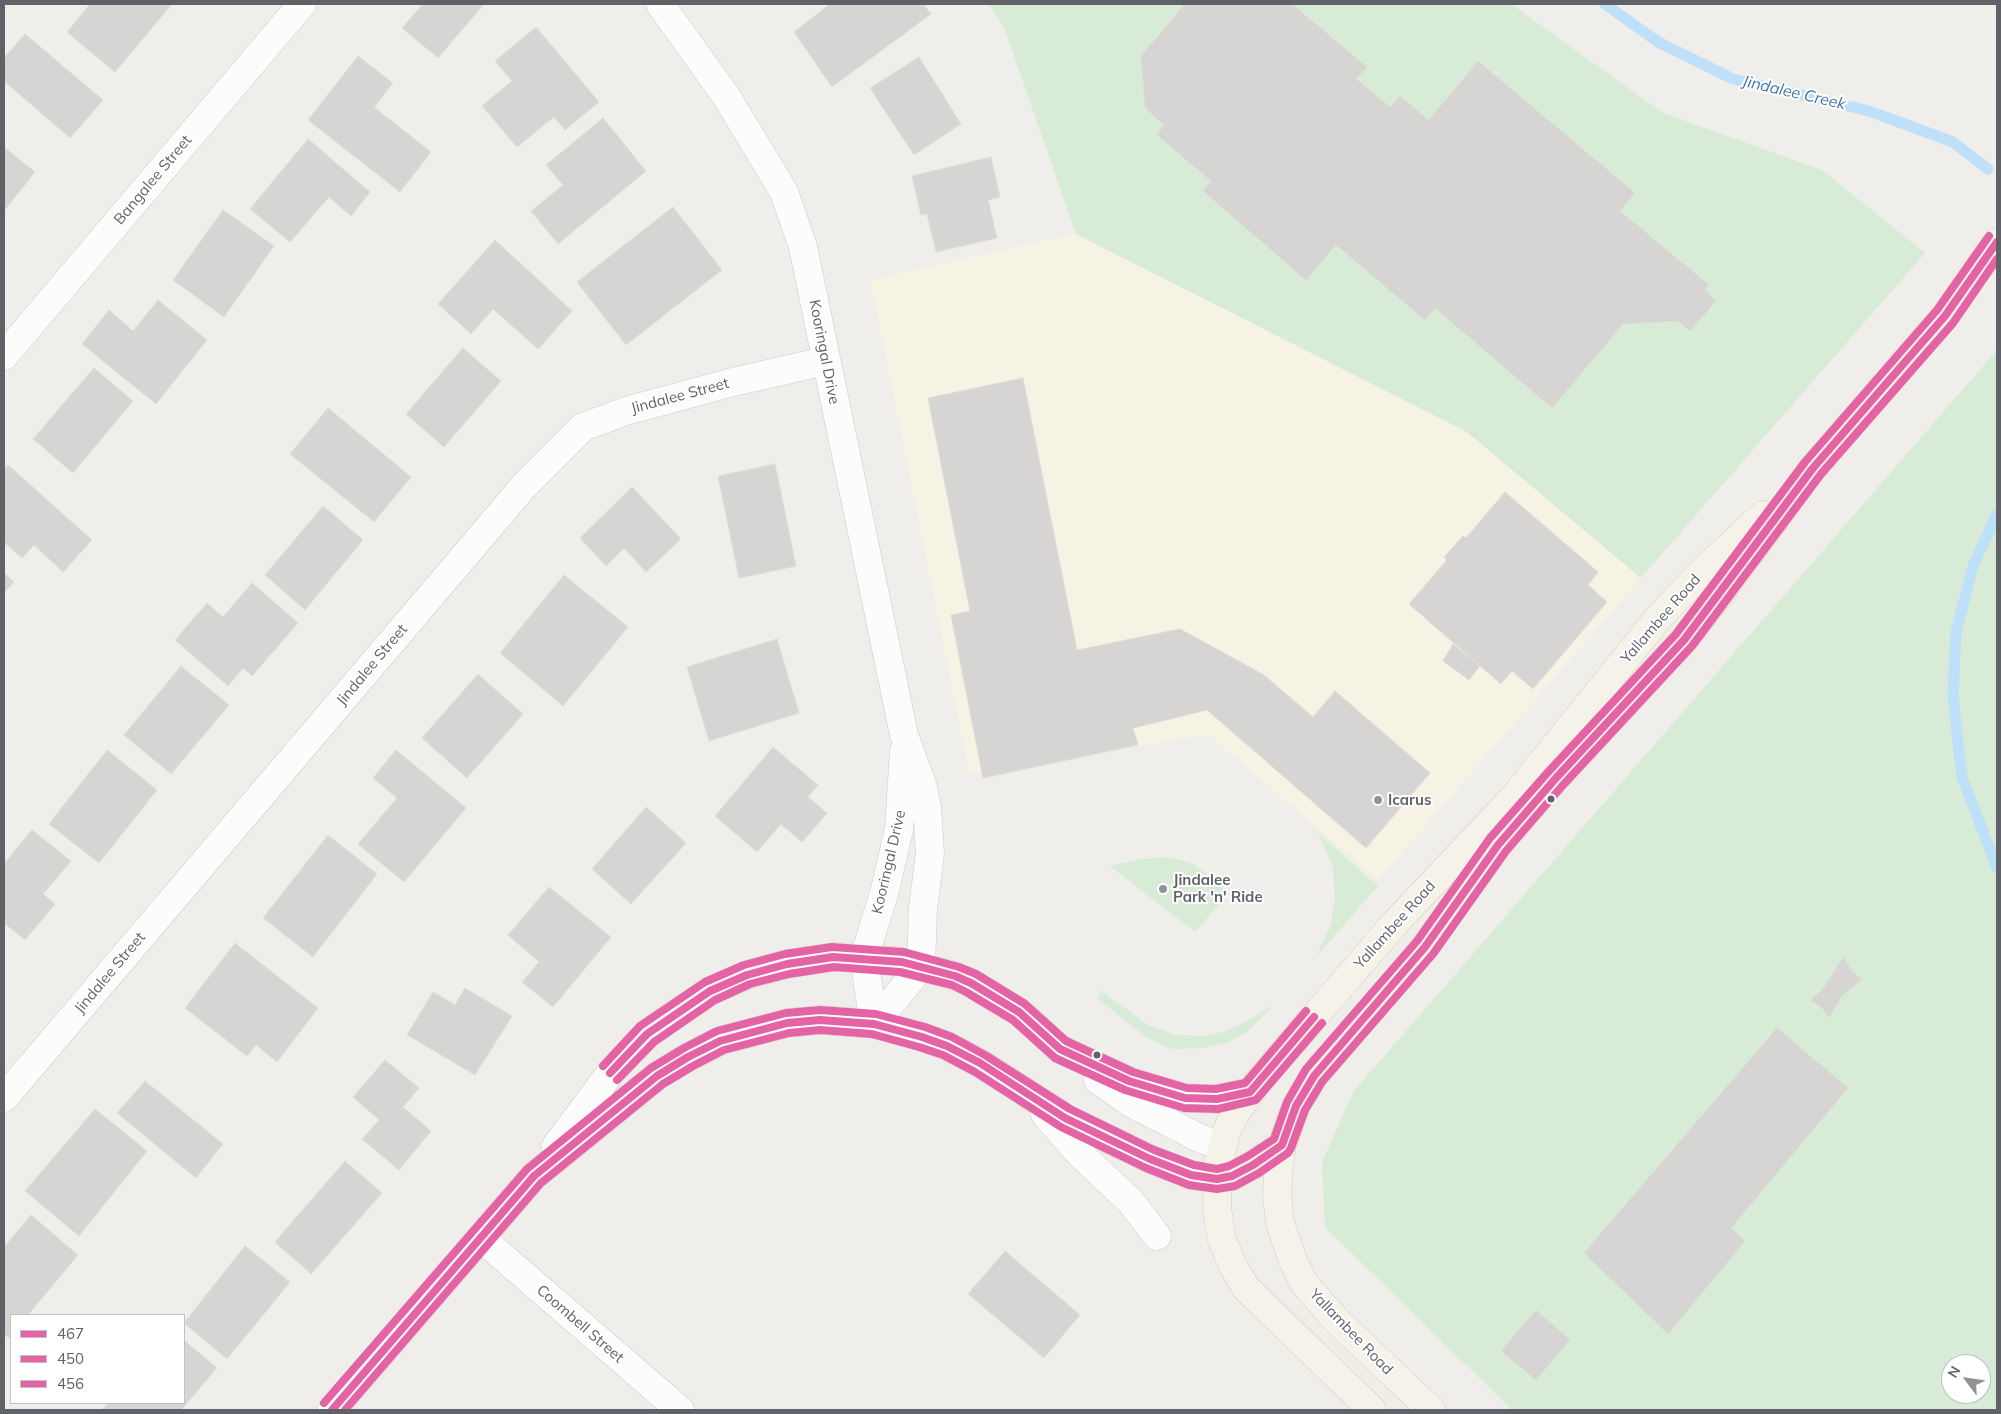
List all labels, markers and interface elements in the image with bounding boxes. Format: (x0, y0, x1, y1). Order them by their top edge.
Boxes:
water label: Jindalee Creek (1741, 72, 1847, 114)
street label: Bangalee Street (110, 132, 196, 228)
street label: Kooringal Drive (805, 298, 843, 406)
street label: Jindalee Street (629, 374, 731, 418)
street label: Yallambee Road (1617, 571, 1705, 667)
street label: Jindalee Street (333, 621, 411, 709)
place label: Icarus (1388, 791, 1431, 809)
marker: Icarus (1372, 794, 1384, 806)
unlabelled marker (1546, 794, 1556, 804)
street label: Kooringal Drive (868, 808, 910, 916)
place label: Jindalee Park 'n' Ride (1173, 871, 1263, 906)
street label: Yallambee Road (1351, 877, 1439, 973)
marker: Jindalee Park 'n' Ride (1157, 883, 1169, 895)
street label: Jindalee Street (71, 929, 149, 1017)
unlabelled marker (1092, 1050, 1102, 1060)
street label: Coombell Street (533, 1281, 627, 1367)
street label: Yallambee Road (1306, 1285, 1396, 1379)
legend (10, 1314, 185, 1404)
text: 467 (57, 1324, 84, 1343)
text: 450 (57, 1349, 84, 1368)
north arrow (1941, 1354, 1991, 1404)
text: N (1944, 1363, 1964, 1381)
text: 456 (57, 1374, 84, 1393)

